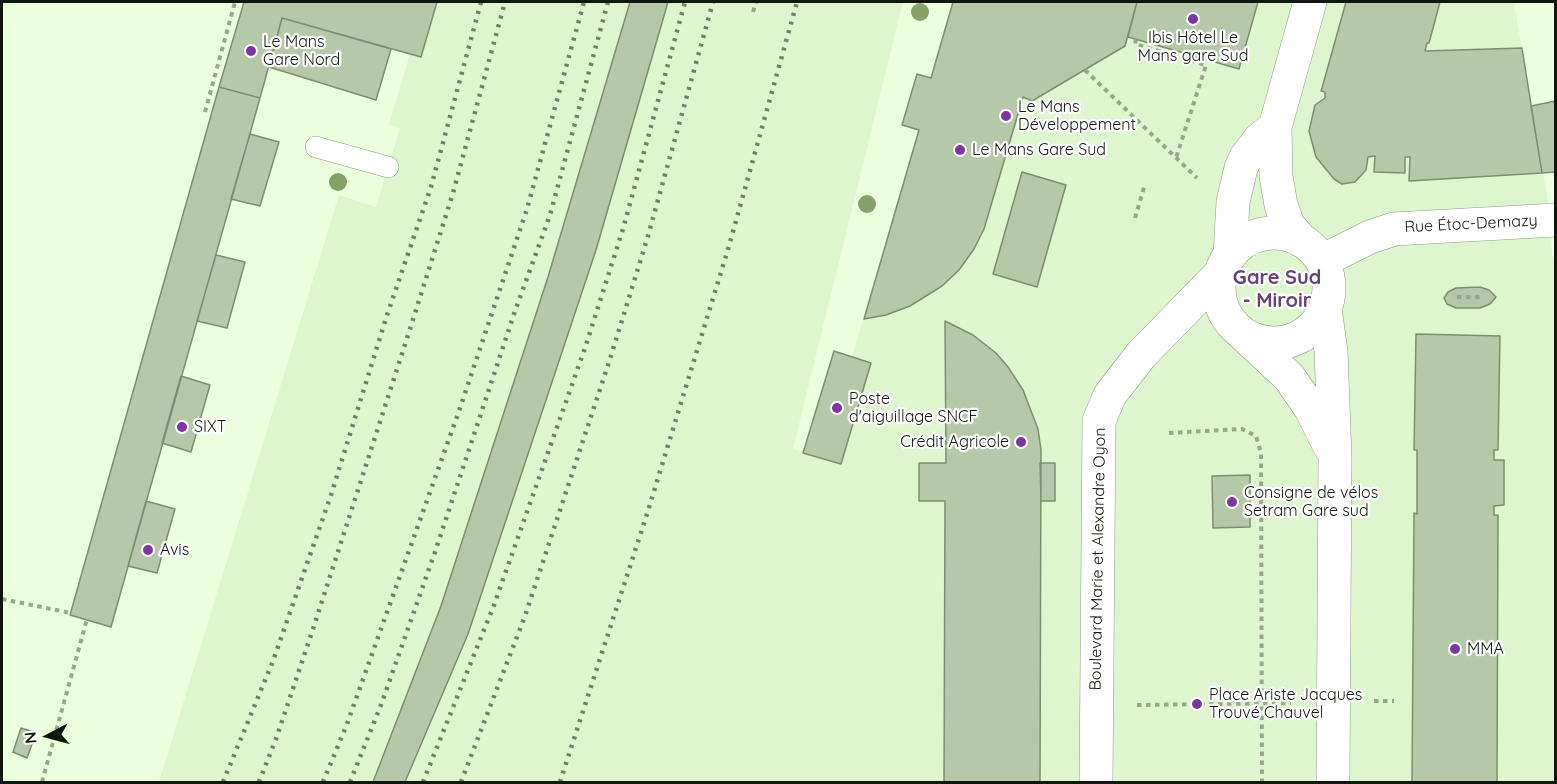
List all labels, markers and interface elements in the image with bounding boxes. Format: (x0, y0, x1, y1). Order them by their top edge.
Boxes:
marker: Ibis Hôtel Le Mans gare Sud (1186, 12, 1200, 26)
place label: Ibis Hôtel Le Mans gare Sud (1138, 28, 1248, 66)
place label: Le Mans Gare Nord (263, 32, 340, 70)
marker: Le Mans Gare Nord (244, 44, 258, 58)
place label: Le Mans Développement (1018, 97, 1136, 135)
marker: Le Mans Développement (999, 109, 1013, 123)
place label: Le Mans Gare Sud (972, 140, 1106, 160)
marker: Le Mans Gare Sud (953, 143, 967, 157)
street label: Rue Étoc-Demazy (1404, 211, 1538, 237)
district label: Gare Sud - Miroir (1233, 266, 1321, 313)
place label: Poste d'aiguillage SNCF (849, 389, 978, 427)
marker: Poste d'aiguillage SNCF (830, 401, 844, 415)
place label: SIXT (194, 417, 226, 437)
marker: SIXT (175, 420, 189, 434)
street label: Boulevard Marie et Alexandre Oyon (1086, 427, 1110, 691)
place label: Crédit Agricole (900, 432, 1009, 452)
marker: Crédit Agricole (1014, 435, 1028, 449)
place label: Consigne de vélos Setram Gare sud (1244, 483, 1378, 521)
marker: Consigne de vélos Setram Gare sud (1225, 495, 1239, 509)
place label: Avis (160, 540, 189, 560)
marker: Avis (141, 543, 155, 557)
place label: MMA (1467, 639, 1504, 659)
marker: MMA (1448, 642, 1462, 656)
place label: Place Ariste Jacques Trouvé Chauvel (1209, 685, 1362, 723)
marker: Place Ariste Jacques Trouvé Chauvel (1190, 697, 1204, 711)
north arrow (18, 706, 78, 766)
text: N (20, 731, 41, 745)

